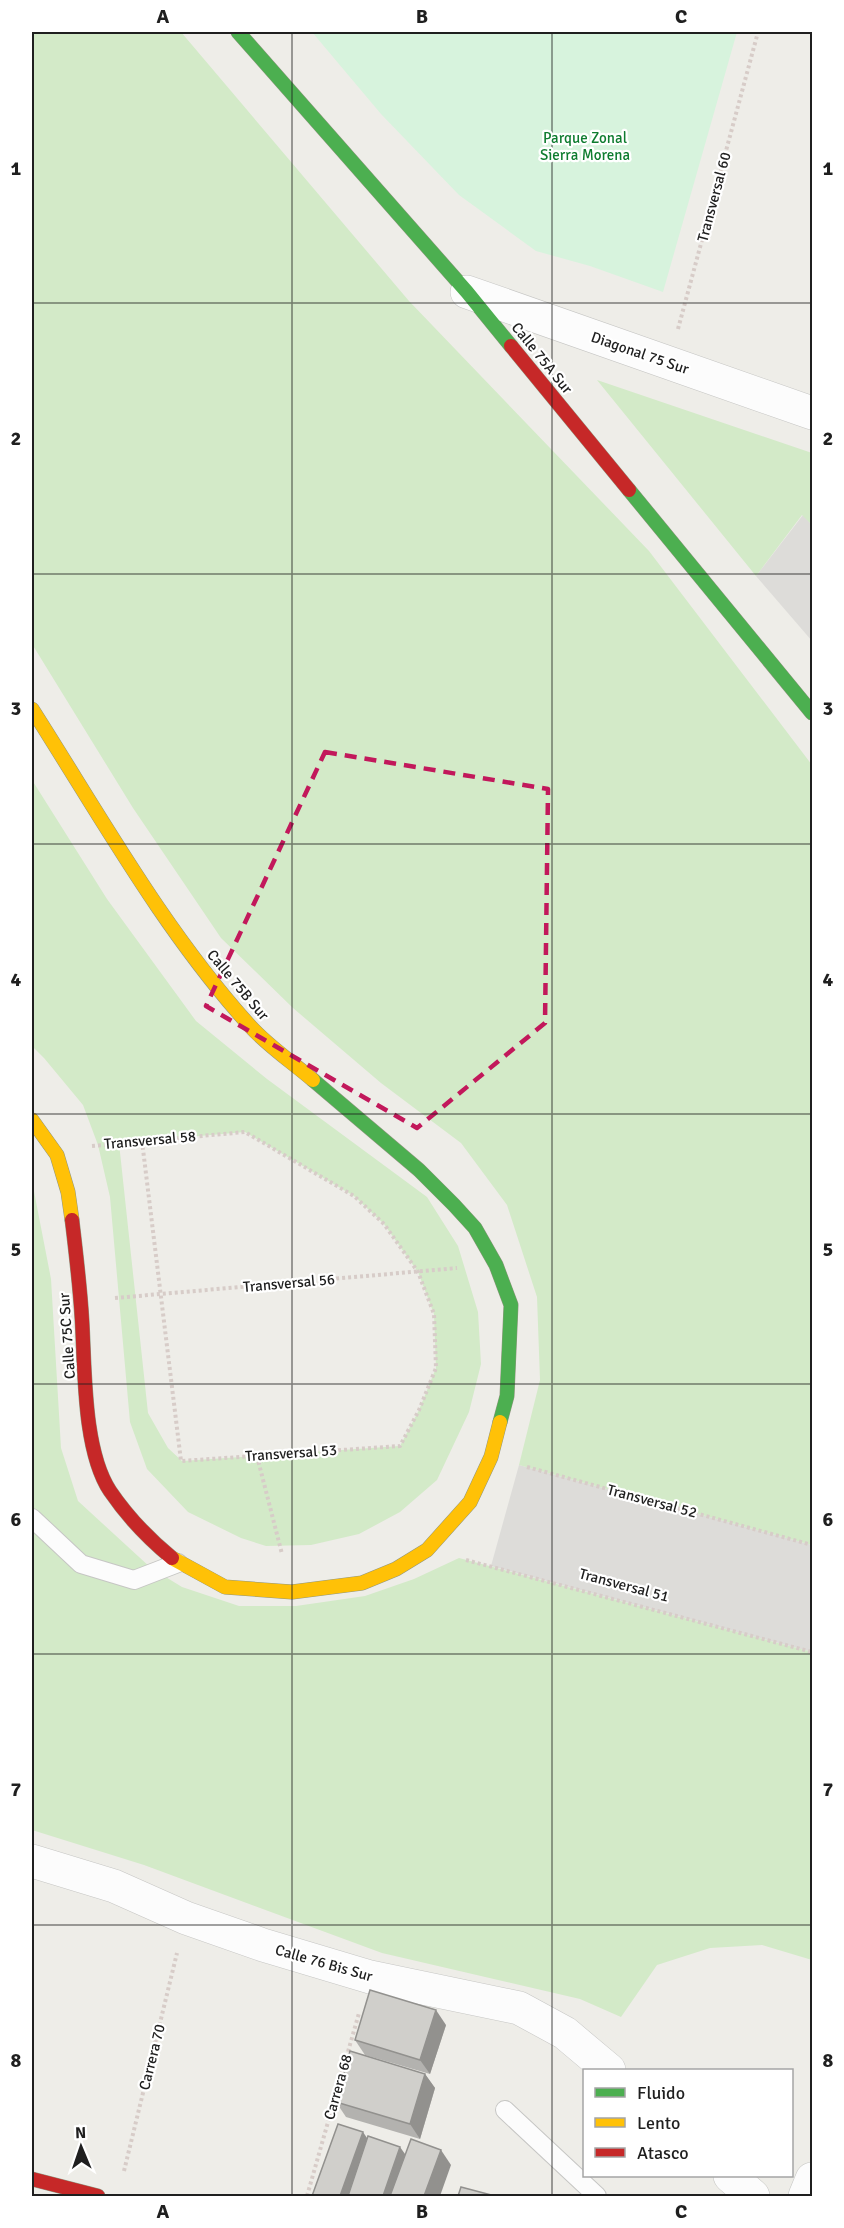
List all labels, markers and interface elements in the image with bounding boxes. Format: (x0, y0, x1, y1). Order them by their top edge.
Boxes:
text: A (157, 4, 170, 29)
text: B (416, 4, 428, 29)
text: C (675, 4, 687, 29)
park label: Parque Zonal Sierra Morena (540, 129, 630, 164)
street label: Transversal 60 (693, 150, 735, 244)
text: 1 (11, 156, 22, 181)
text: 1 (823, 156, 834, 181)
street label: Calle 75A Sur (508, 319, 577, 398)
street label: Diagonal 75 Sur (589, 328, 692, 378)
text: 2 (11, 426, 21, 451)
text: 2 (823, 426, 833, 451)
text: 3 (11, 696, 21, 721)
text: 3 (823, 696, 833, 721)
street label: Calle 75B Sur (203, 946, 273, 1024)
text: 4 (11, 967, 22, 992)
text: 4 (823, 967, 834, 992)
street label: Transversal 58 (103, 1127, 197, 1153)
text: 5 (11, 1237, 21, 1262)
text: 5 (823, 1237, 833, 1262)
street label: Transversal 56 (242, 1270, 336, 1296)
street label: Calle 75C Sur (55, 1292, 79, 1380)
street label: Transversal 53 (244, 1441, 338, 1465)
street label: Transversal 52 (605, 1480, 699, 1522)
text: 6 (11, 1507, 22, 1532)
text: 6 (823, 1507, 834, 1532)
street label: Transversal 51 (577, 1564, 671, 1606)
text: 7 (11, 1777, 22, 1802)
text: 7 (823, 1777, 834, 1802)
street label: Calle 76 Bis Sur (273, 1941, 375, 1986)
street label: Carrera 70 (135, 2022, 169, 2092)
text: 8 (11, 2048, 22, 2073)
text: 8 (823, 2048, 834, 2073)
street label: Carrera 68 (320, 2052, 356, 2122)
legend (583, 2069, 793, 2177)
text: Fluido (637, 2082, 685, 2104)
text: Lento (637, 2112, 680, 2134)
north arrow (51, 2117, 111, 2177)
text: N (75, 2123, 86, 2143)
text: Atasco (637, 2142, 689, 2164)
text: A (157, 2199, 170, 2224)
text: B (416, 2199, 428, 2224)
text: C (675, 2199, 687, 2224)

